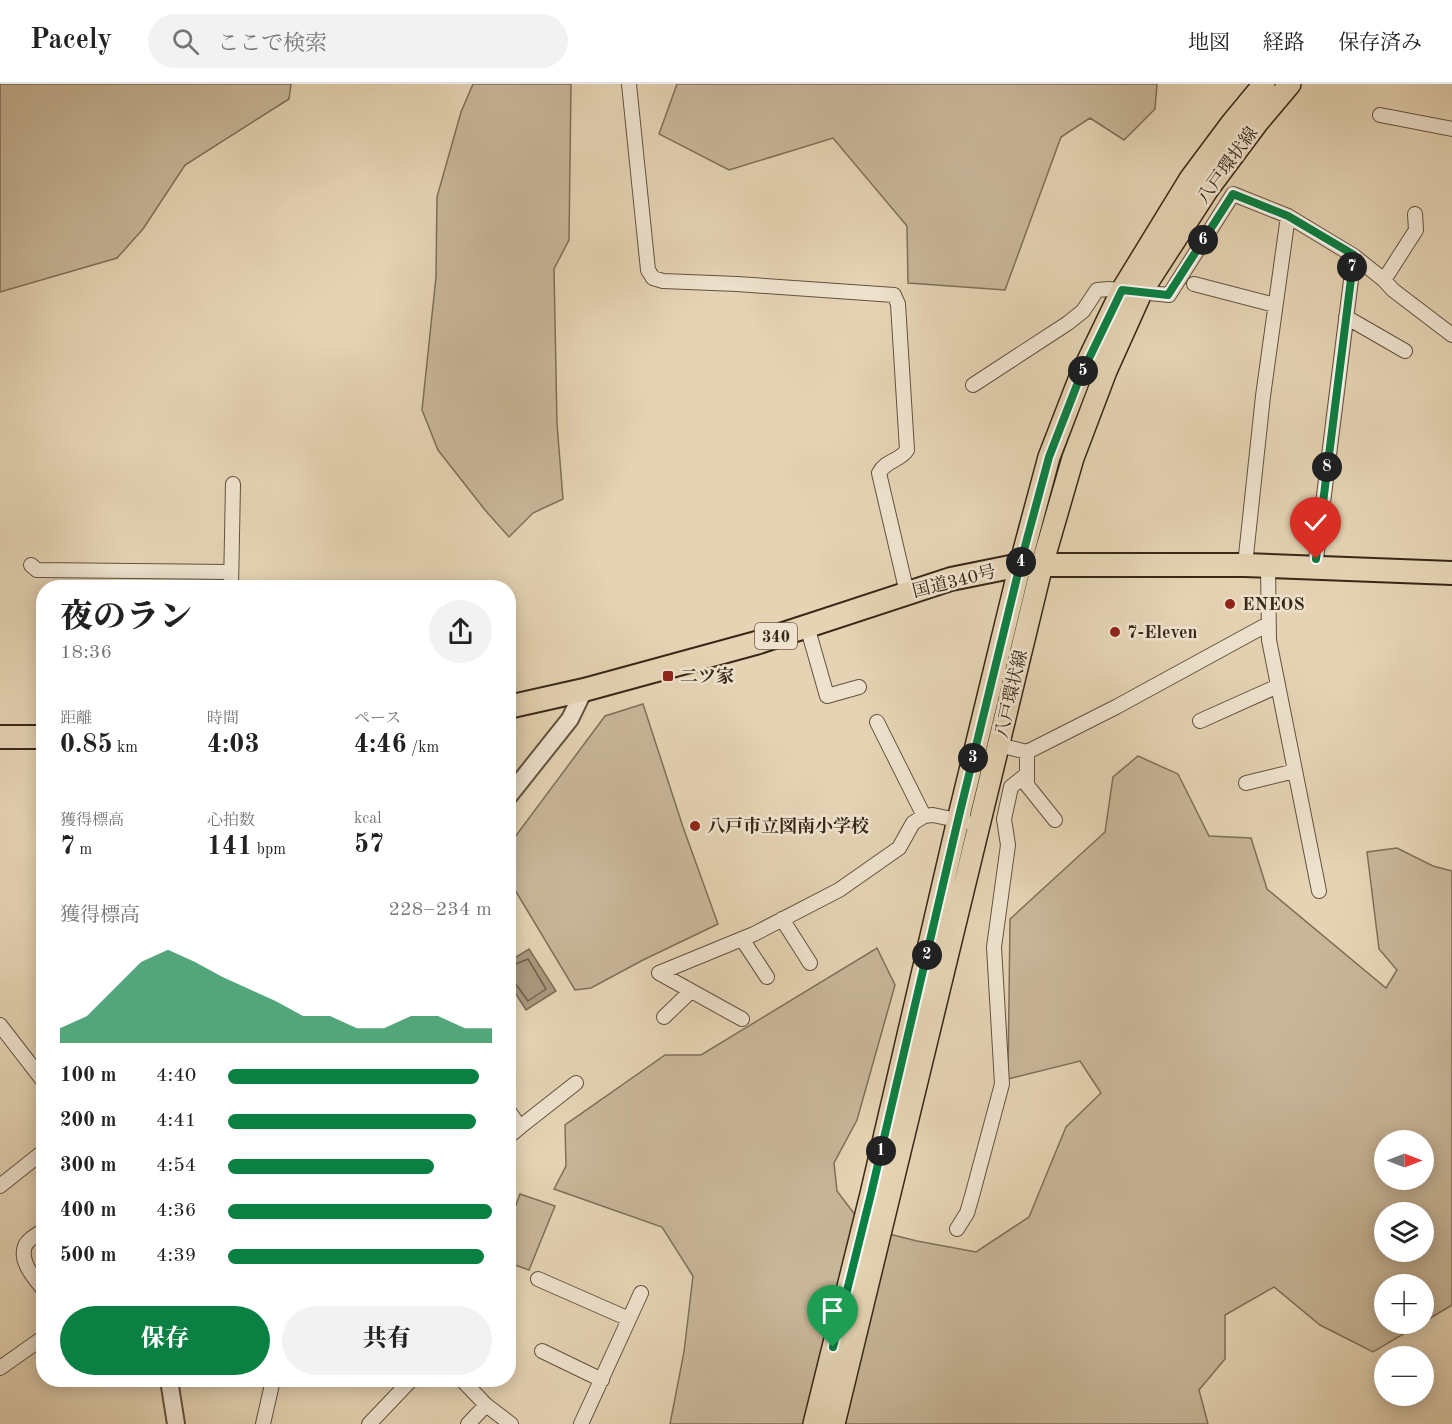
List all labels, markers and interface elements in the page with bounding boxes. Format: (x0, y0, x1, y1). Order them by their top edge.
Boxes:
search box (148, 14, 568, 68)
icon: search (169, 25, 202, 58)
text: Pacely (30, 27, 112, 55)
text: ここで検索 (217, 33, 327, 55)
text: 地図 (1188, 33, 1230, 54)
text: 経路 (1263, 33, 1305, 54)
text: 保存済み (1338, 33, 1422, 54)
street label: 八戸環状線 (1192, 123, 1262, 207)
pin: 6 (1188, 225, 1218, 255)
text: 6 (1198, 232, 1208, 248)
pin: 7 (1337, 252, 1367, 282)
text: 7 (1347, 259, 1357, 275)
pin: 5 (1068, 356, 1098, 386)
text: 5 (1078, 363, 1088, 379)
pin: 8 (1312, 452, 1342, 482)
text: 8 (1322, 459, 1332, 475)
pin (1290, 497, 1341, 559)
icon: check (1299, 506, 1332, 539)
pin: 4 (1006, 547, 1036, 577)
text: 4 (1016, 554, 1026, 570)
street label: 国道340号 (910, 561, 998, 601)
place label: ENEOS (1242, 596, 1305, 614)
marker: ENEOS (1223, 597, 1237, 611)
button: share (429, 600, 492, 663)
text: 夜のラン (60, 602, 192, 635)
road number: 340 (755, 623, 797, 649)
place label: 7-Eleven (1127, 624, 1198, 642)
marker: 7-Eleven (1108, 625, 1122, 639)
text: 18:36 (60, 643, 112, 663)
street label: 八戸環状線 (991, 648, 1031, 740)
place label: 二ツ家 (680, 666, 734, 686)
marker: 二ツ家 (661, 669, 675, 683)
text: 距離 (60, 711, 92, 727)
text: 時間 (207, 711, 239, 727)
text: ペース (354, 711, 401, 727)
text: 0.85 (60, 732, 113, 758)
text: 4:03 (207, 732, 260, 758)
text: 4:46 (354, 732, 407, 758)
text: km (113, 740, 138, 756)
text: /km (407, 740, 439, 756)
pin: 3 (958, 743, 988, 773)
text: 3 (968, 750, 978, 766)
text: kcal (354, 811, 382, 827)
text: 獲得標高 (60, 813, 124, 829)
text: 心拍数 (207, 813, 255, 829)
place label: 八戸市立図南小学校 (707, 816, 869, 836)
marker: 八戸市立図南小学校 (688, 819, 702, 833)
text: 57 (354, 832, 384, 858)
text: 7 (60, 834, 75, 860)
text: 141 (207, 834, 252, 860)
text: m (75, 842, 92, 858)
text: bpm (252, 842, 286, 858)
text: 228–234 m (389, 900, 492, 920)
text: 獲得標高 (60, 906, 140, 926)
pin: 2 (912, 940, 942, 970)
text: 2 (922, 947, 932, 963)
text: 100 m (60, 1066, 116, 1086)
text: 4:40 (156, 1066, 196, 1086)
text: 200 m (60, 1111, 116, 1131)
text: 4:41 (156, 1111, 196, 1131)
north arrow (1374, 1130, 1434, 1190)
map controls (1374, 1130, 1434, 1406)
pin: 1 (866, 1136, 896, 1166)
text: 1 (876, 1143, 886, 1159)
text: 300 m (60, 1156, 116, 1176)
text: 4:54 (156, 1156, 196, 1176)
text: 400 m (60, 1201, 116, 1221)
text: 4:36 (156, 1201, 196, 1221)
button: layers (1374, 1202, 1434, 1262)
text: 500 m (60, 1246, 116, 1266)
text: 4:39 (156, 1246, 196, 1266)
button: + (1374, 1274, 1434, 1334)
pin (807, 1285, 858, 1347)
icon: arrive (816, 1294, 849, 1327)
button: 保存 (60, 1306, 270, 1375)
button: 共有 (282, 1306, 492, 1375)
button: − (1374, 1346, 1434, 1406)

